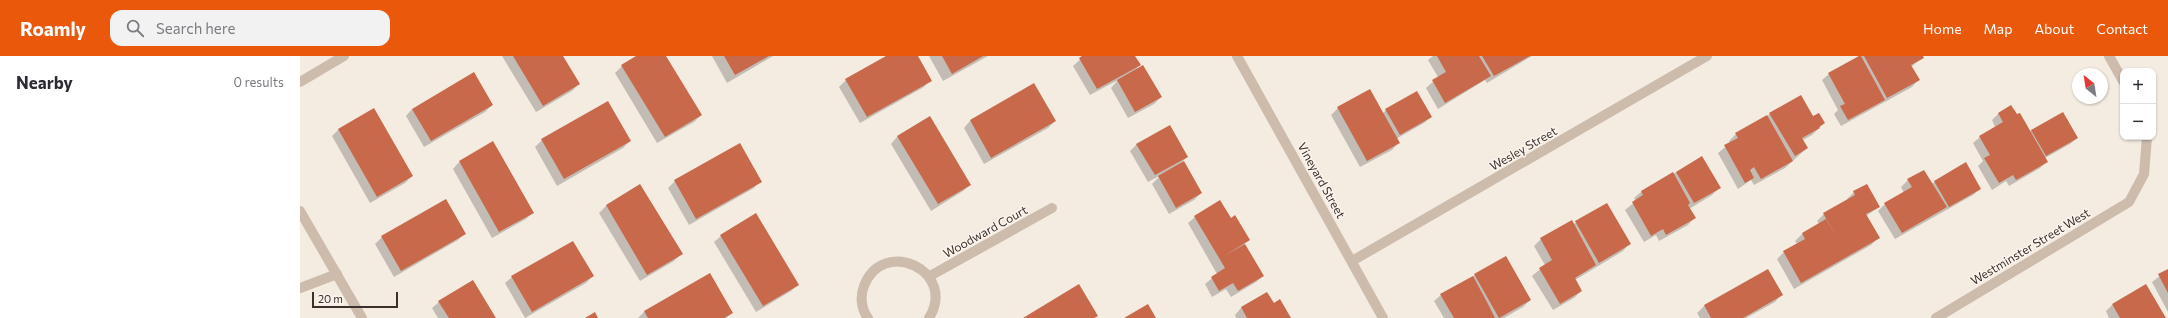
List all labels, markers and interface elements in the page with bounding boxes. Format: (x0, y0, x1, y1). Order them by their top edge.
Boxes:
search box (110, 10, 390, 46)
text: Roamly (20, 17, 86, 40)
icon: search (124, 17, 146, 39)
text: Search here (156, 19, 235, 37)
text: Home (1923, 20, 1962, 37)
text: Map (1984, 20, 2012, 37)
text: About (2034, 20, 2074, 37)
text: Contact (2096, 20, 2148, 37)
north arrow (2072, 68, 2108, 104)
map controls (2120, 68, 2156, 140)
button: + (2120, 68, 2156, 104)
text: Nearby (16, 72, 73, 93)
text: 0 results (233, 74, 284, 90)
button: − (2120, 104, 2156, 140)
street label: Wesley Street (1487, 123, 1559, 173)
street label: Vineyard Street (1295, 140, 1349, 220)
street label: Woodward Court (940, 202, 1030, 260)
street label: Westminster Street West (1968, 205, 2092, 287)
scale bar (312, 290, 398, 309)
text: 20 m (318, 292, 343, 305)

